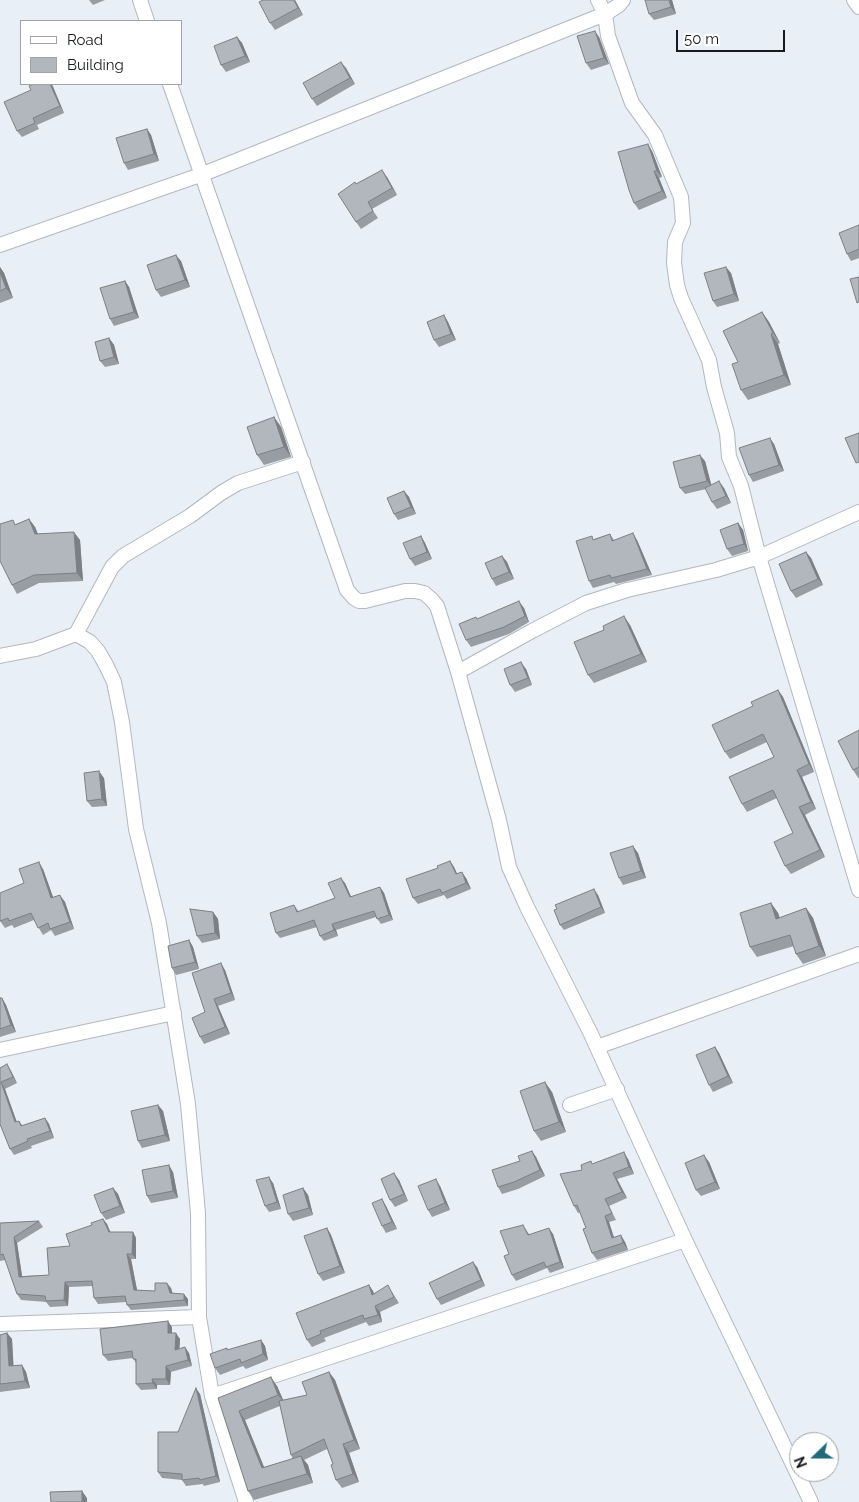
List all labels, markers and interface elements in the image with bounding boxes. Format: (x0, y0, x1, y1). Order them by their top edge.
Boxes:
legend (20, 20, 182, 85)
scale bar (679, 20, 788, 52)
text: 50 m (684, 30, 719, 48)
text: Road (67, 31, 103, 49)
text: Building (67, 56, 124, 74)
north arrow (789, 1432, 839, 1482)
text: N (792, 1454, 810, 1470)

